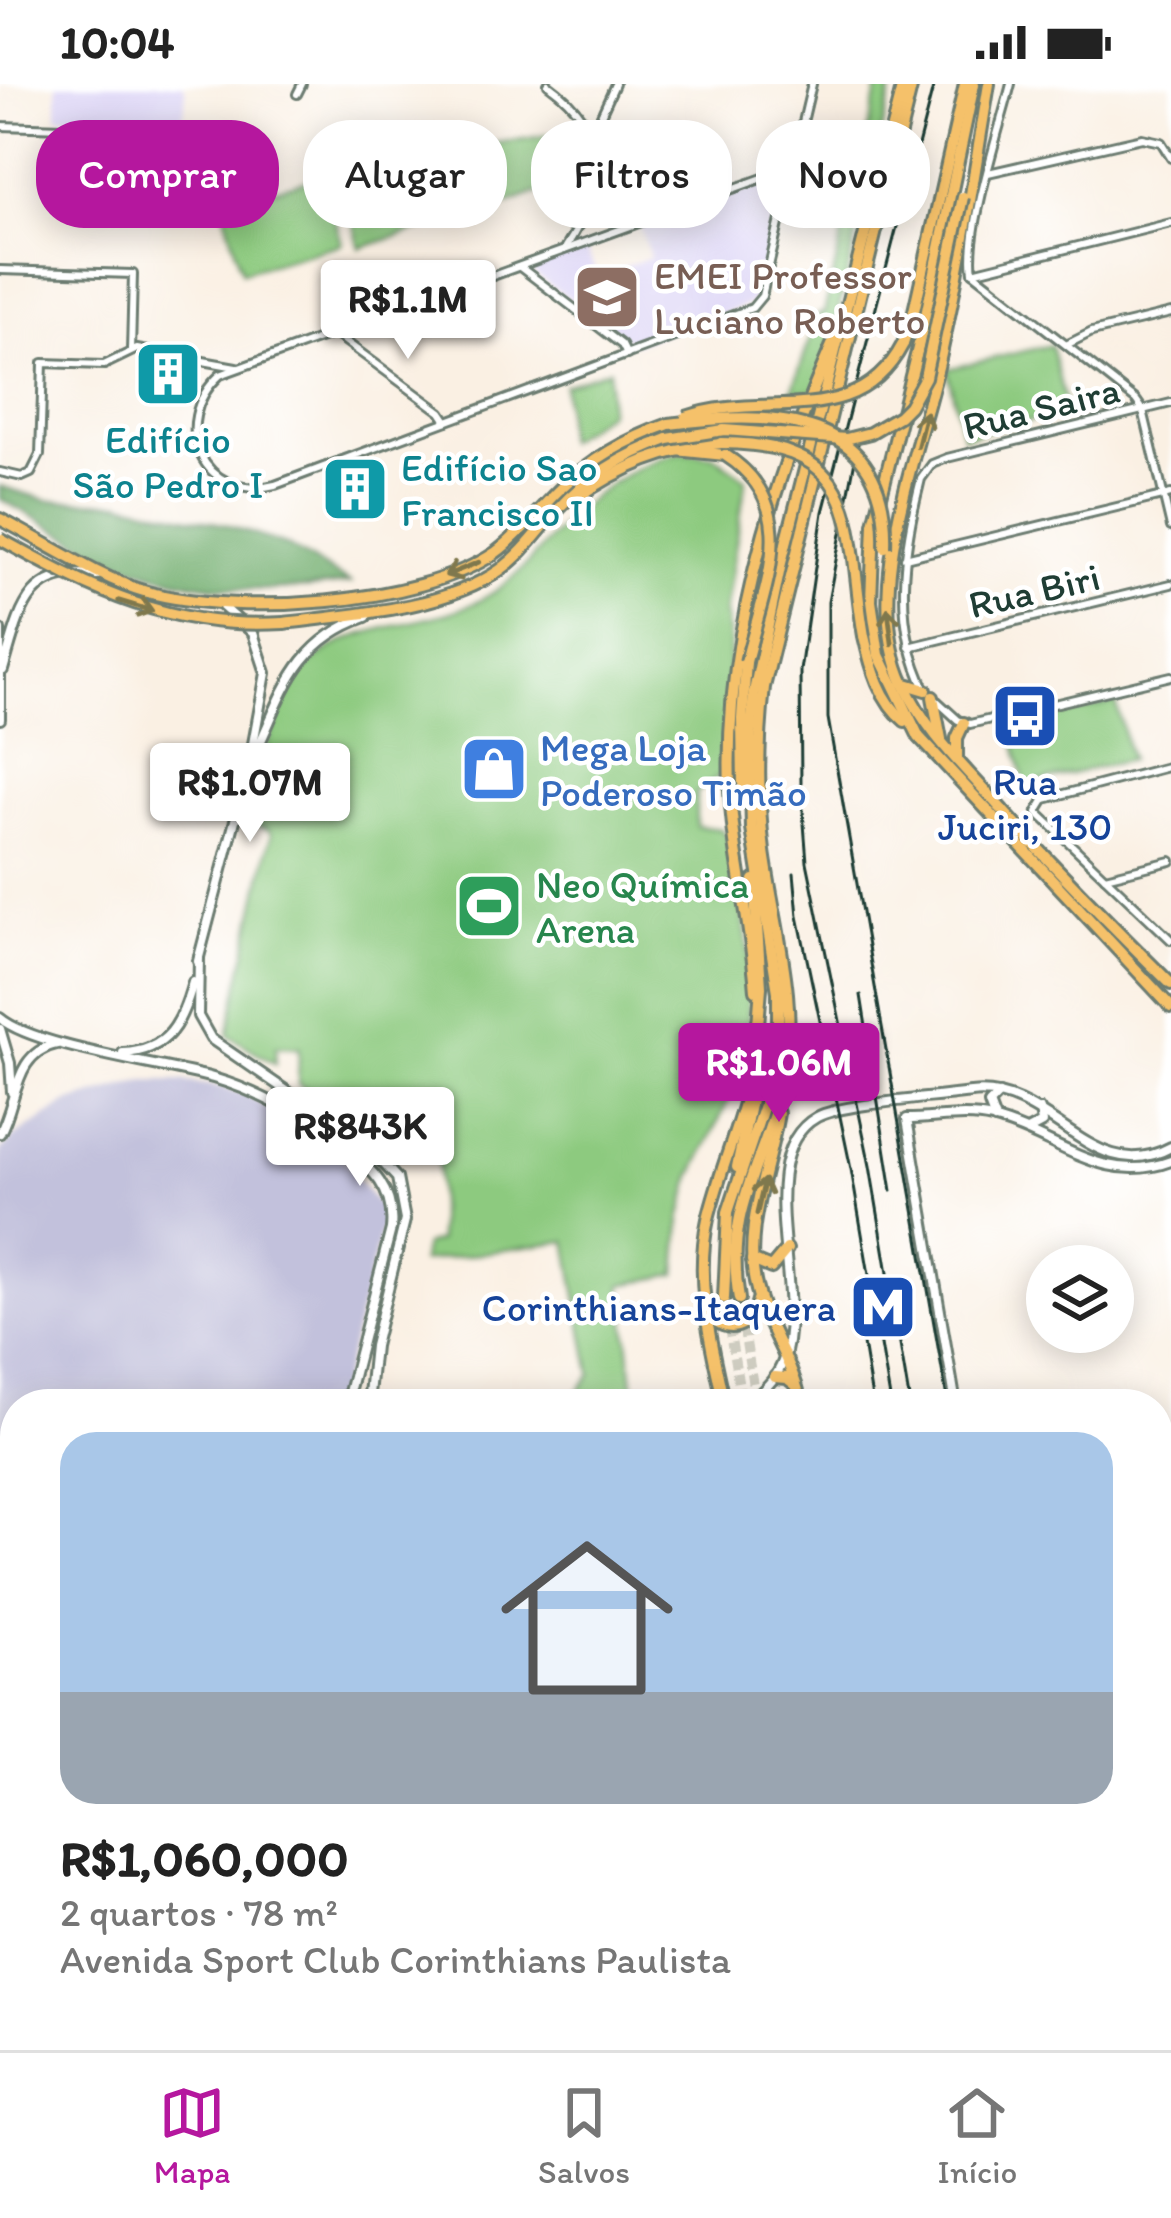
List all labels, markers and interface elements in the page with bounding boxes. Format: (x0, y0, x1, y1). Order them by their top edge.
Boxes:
text: 10:04 (60, 15, 174, 69)
chip: Comprar (36, 120, 279, 228)
chip: Alugar (303, 120, 507, 228)
chip: Filtros (531, 120, 732, 228)
chip: Novo (756, 120, 930, 228)
place label: EMEI Professor Luciano Roberto (654, 252, 926, 344)
pin: R$1.1M (310, 260, 506, 362)
school or university icon: EMEI Professor Luciano Roberto (572, 262, 642, 332)
text: R$1.1M (348, 275, 468, 322)
building icon: Edifício São Pedro I (133, 339, 203, 409)
street label: Rua Saira (958, 365, 1124, 450)
one-way arrow (912, 411, 934, 449)
place label: Edifício São Pedro I (72, 416, 264, 508)
place label: Edifício Sao Francisco II (401, 444, 598, 536)
building icon: Edifício Sao Francisco II (320, 454, 390, 524)
street label: Rua Biri (964, 553, 1104, 628)
one-way arrow (444, 560, 481, 582)
one-way arrow (116, 596, 154, 618)
one-way arrow (878, 608, 900, 647)
bus stop icon: Rua Juciri, 130 (990, 681, 1060, 751)
place label: Mega Loja Poderoso Timão (540, 724, 807, 816)
shop icon: Mega Loja Poderoso Timão (459, 734, 529, 804)
pin: R$1.07M (139, 743, 361, 845)
text: R$1.07M (177, 758, 323, 805)
place label: Rua Juciri, 130 (938, 758, 1112, 850)
place label: Neo Química Arena (536, 861, 749, 953)
sports icon: Neo Química Arena (454, 871, 524, 941)
pin: R$1.06M (668, 1023, 890, 1125)
text: R$1.06M (705, 1038, 853, 1085)
pin: R$843K (262, 1087, 458, 1189)
text: R$843K (293, 1102, 427, 1149)
one-way arrow (750, 1178, 773, 1216)
map controls (1026, 1245, 1134, 1353)
button: layers (1026, 1245, 1134, 1353)
metro station icon: Corinthians-Itaquera (848, 1272, 918, 1342)
place label: Corinthians-Itaquera (482, 1284, 836, 1331)
icon: home (479, 1510, 695, 1726)
text: R$1,060,000 (60, 1828, 349, 1889)
text: 2 quartos · 78 m² (60, 1889, 338, 1936)
text: Avenida Sport Club Corinthians Paulista (60, 1936, 731, 1983)
tab: Mapa (154, 2080, 231, 2191)
tab: Salvos (538, 2080, 630, 2191)
tab: Início (938, 2080, 1017, 2191)

